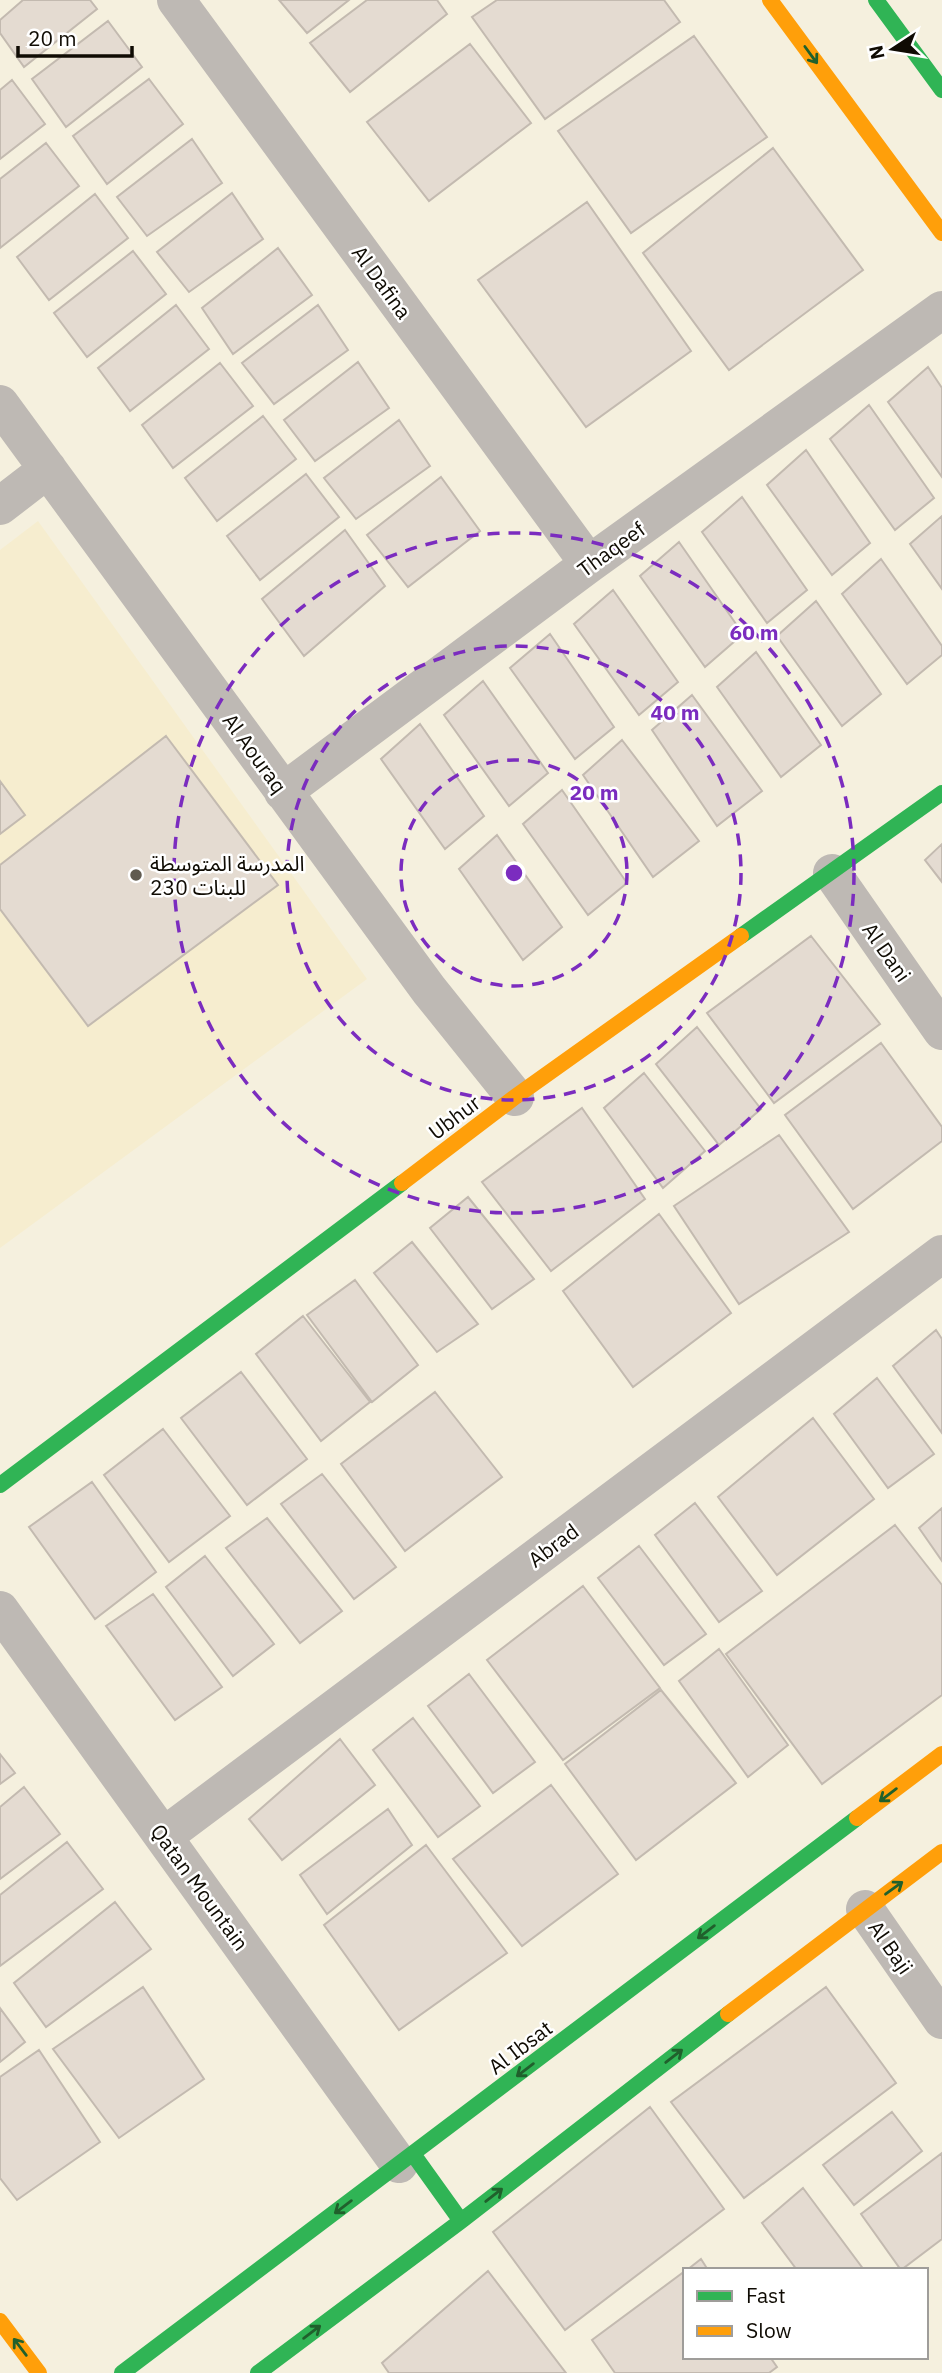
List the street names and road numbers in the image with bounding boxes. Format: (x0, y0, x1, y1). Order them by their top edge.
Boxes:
street label: Al Dafina (346, 240, 418, 324)
street label: Thaqeef (572, 515, 651, 583)
street label: Al Aouraq (217, 707, 293, 799)
street label: Al Dani (856, 917, 918, 987)
street label: Ubhur (422, 1088, 486, 1146)
street label: Abrad (522, 1517, 584, 1573)
street label: Qatan Mountain (145, 1818, 255, 1956)
street label: Al Baji (862, 1915, 920, 1979)
street label: Al Ibsat (482, 2014, 558, 2080)

